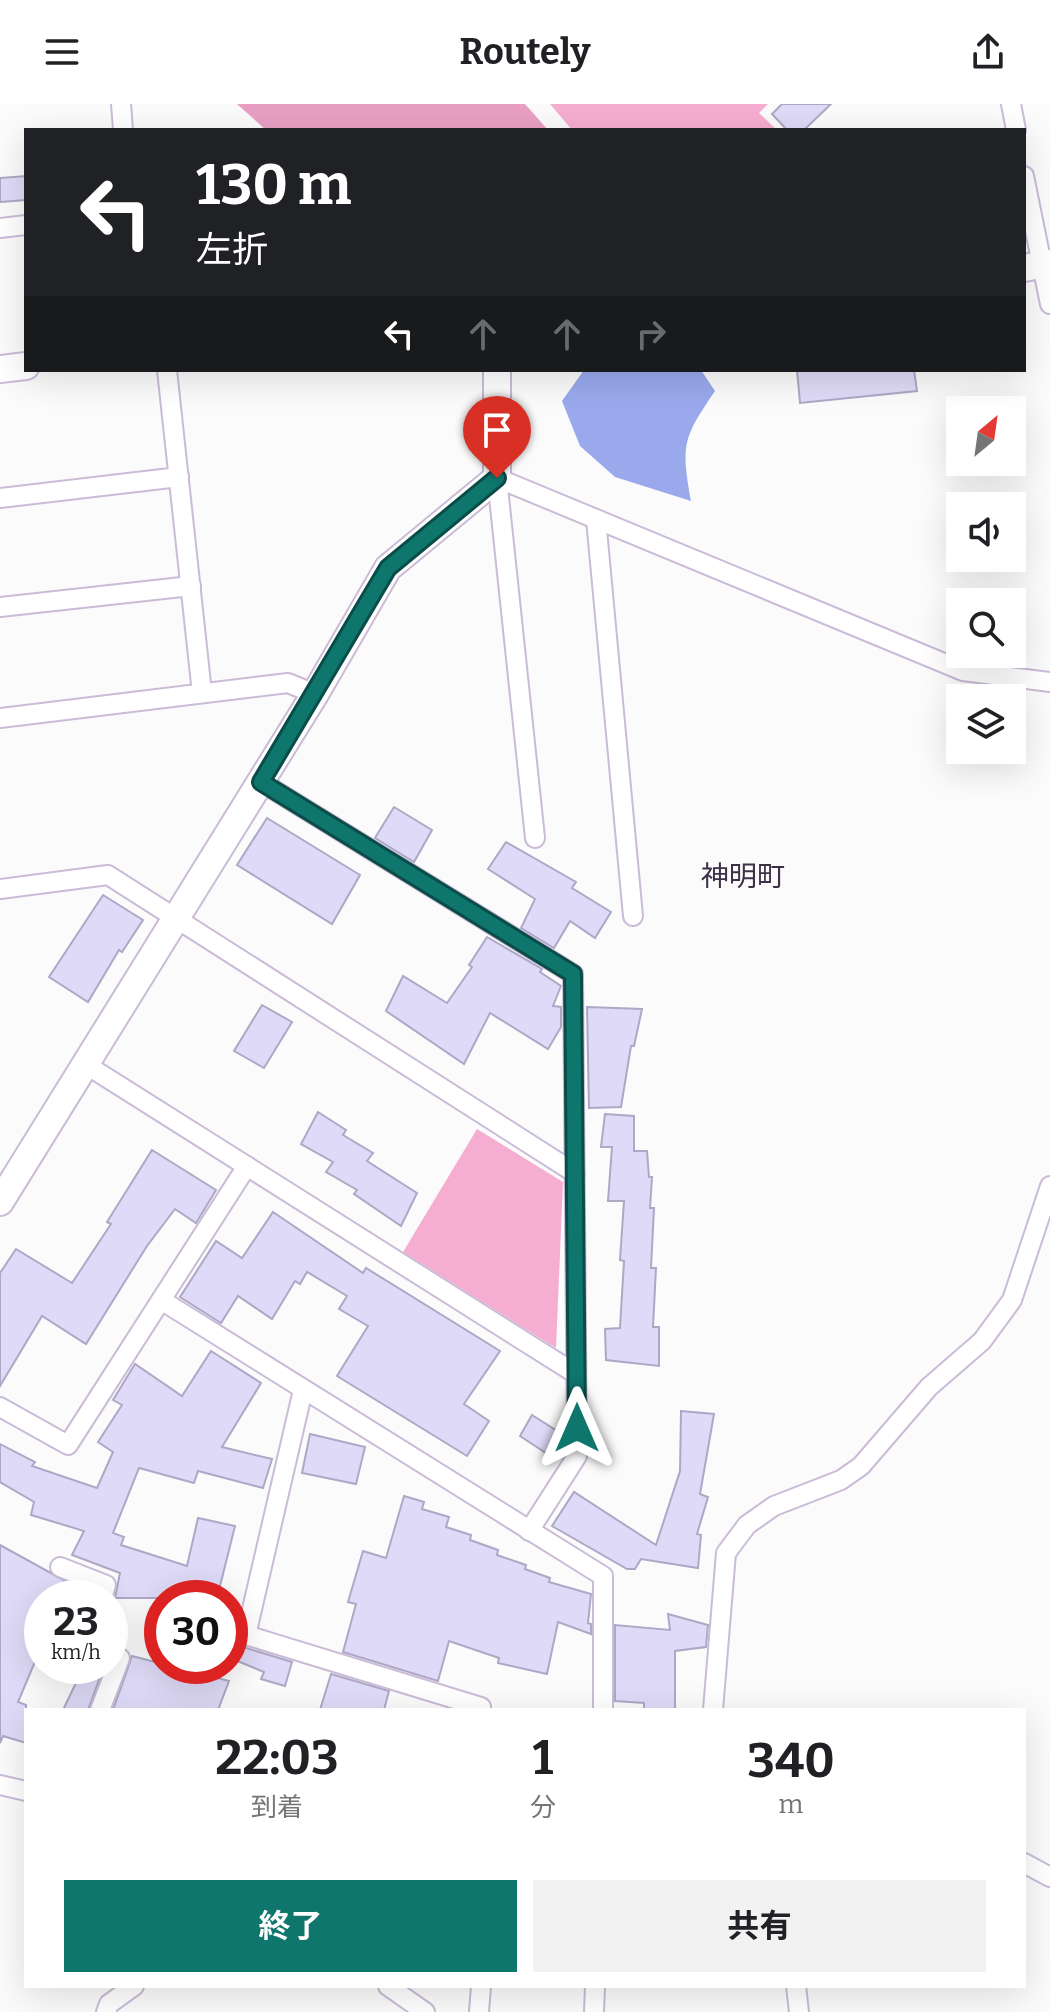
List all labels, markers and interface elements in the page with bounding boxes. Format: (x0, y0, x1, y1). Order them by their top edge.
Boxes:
icon: menu (40, 30, 84, 74)
text: Routely (460, 30, 590, 74)
icon: share (966, 30, 1010, 74)
text: 130 m (196, 152, 352, 219)
icon: left (64, 160, 168, 264)
text: 左折 (196, 228, 268, 272)
icon: left (377, 312, 421, 356)
icon: ahead (461, 312, 505, 356)
icon: ahead (545, 312, 589, 356)
icon: right (629, 312, 673, 356)
pin (463, 396, 531, 478)
north arrow (946, 396, 1026, 476)
map controls (946, 396, 1026, 764)
icon: arrive (475, 408, 519, 452)
button: sound (946, 492, 1026, 572)
button: search (946, 588, 1026, 668)
button: layers (946, 684, 1026, 764)
district label: 神明町 (701, 860, 785, 893)
position arrow (535, 1386, 619, 1470)
speed limit sign: 30 (144, 1580, 248, 1684)
text: 23 (53, 1598, 99, 1646)
text: km/h (51, 1640, 101, 1664)
text: 22:03 (215, 1729, 339, 1787)
text: 1 (533, 1729, 553, 1787)
text: 340 (747, 1732, 835, 1790)
text: m (779, 1789, 803, 1820)
text: 到着 (251, 1792, 303, 1823)
text: 分 (530, 1792, 556, 1823)
button: 終了 (64, 1880, 517, 1972)
button: 共有 (533, 1880, 986, 1972)

